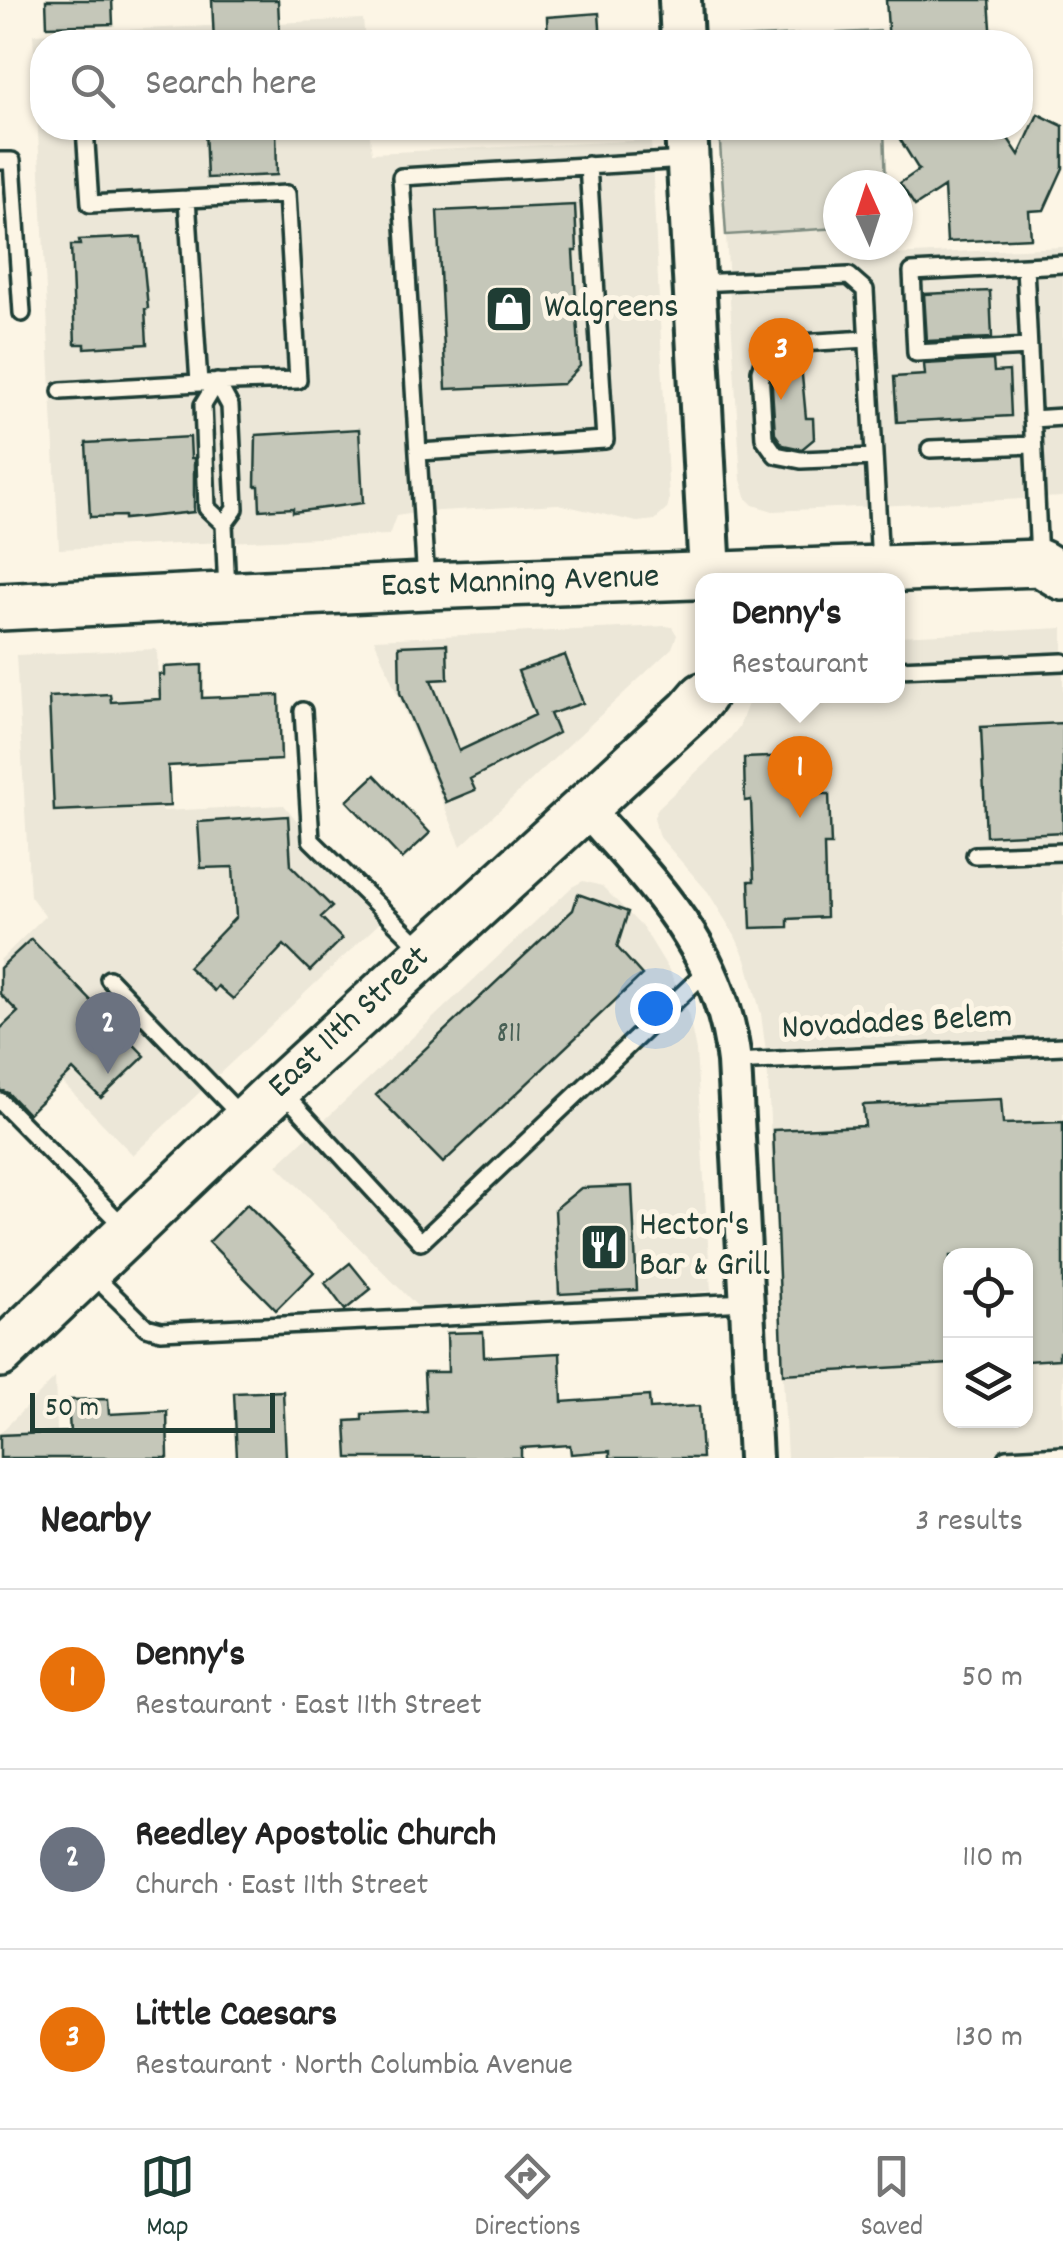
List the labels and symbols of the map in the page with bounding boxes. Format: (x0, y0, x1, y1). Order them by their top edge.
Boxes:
north arrow (823, 170, 913, 260)
shop icon: Walgreens (483, 283, 535, 335)
place label: Walgreens (544, 284, 679, 334)
pin: 3 (748, 318, 814, 400)
street label: East Manning Avenue (380, 553, 660, 613)
pin: 1 (768, 736, 832, 818)
street label: East 11th Street (258, 935, 442, 1111)
your location (630, 983, 681, 1034)
pin: 2 (76, 992, 140, 1074)
street label: Novadades Belem (780, 993, 1014, 1055)
house number: 811 (496, 1014, 522, 1057)
place label: Hector's Bar & Grill (639, 1202, 770, 1292)
restaurant icon: Hector's Bar & Grill (578, 1221, 630, 1273)
scale bar (30, 1388, 275, 1432)

